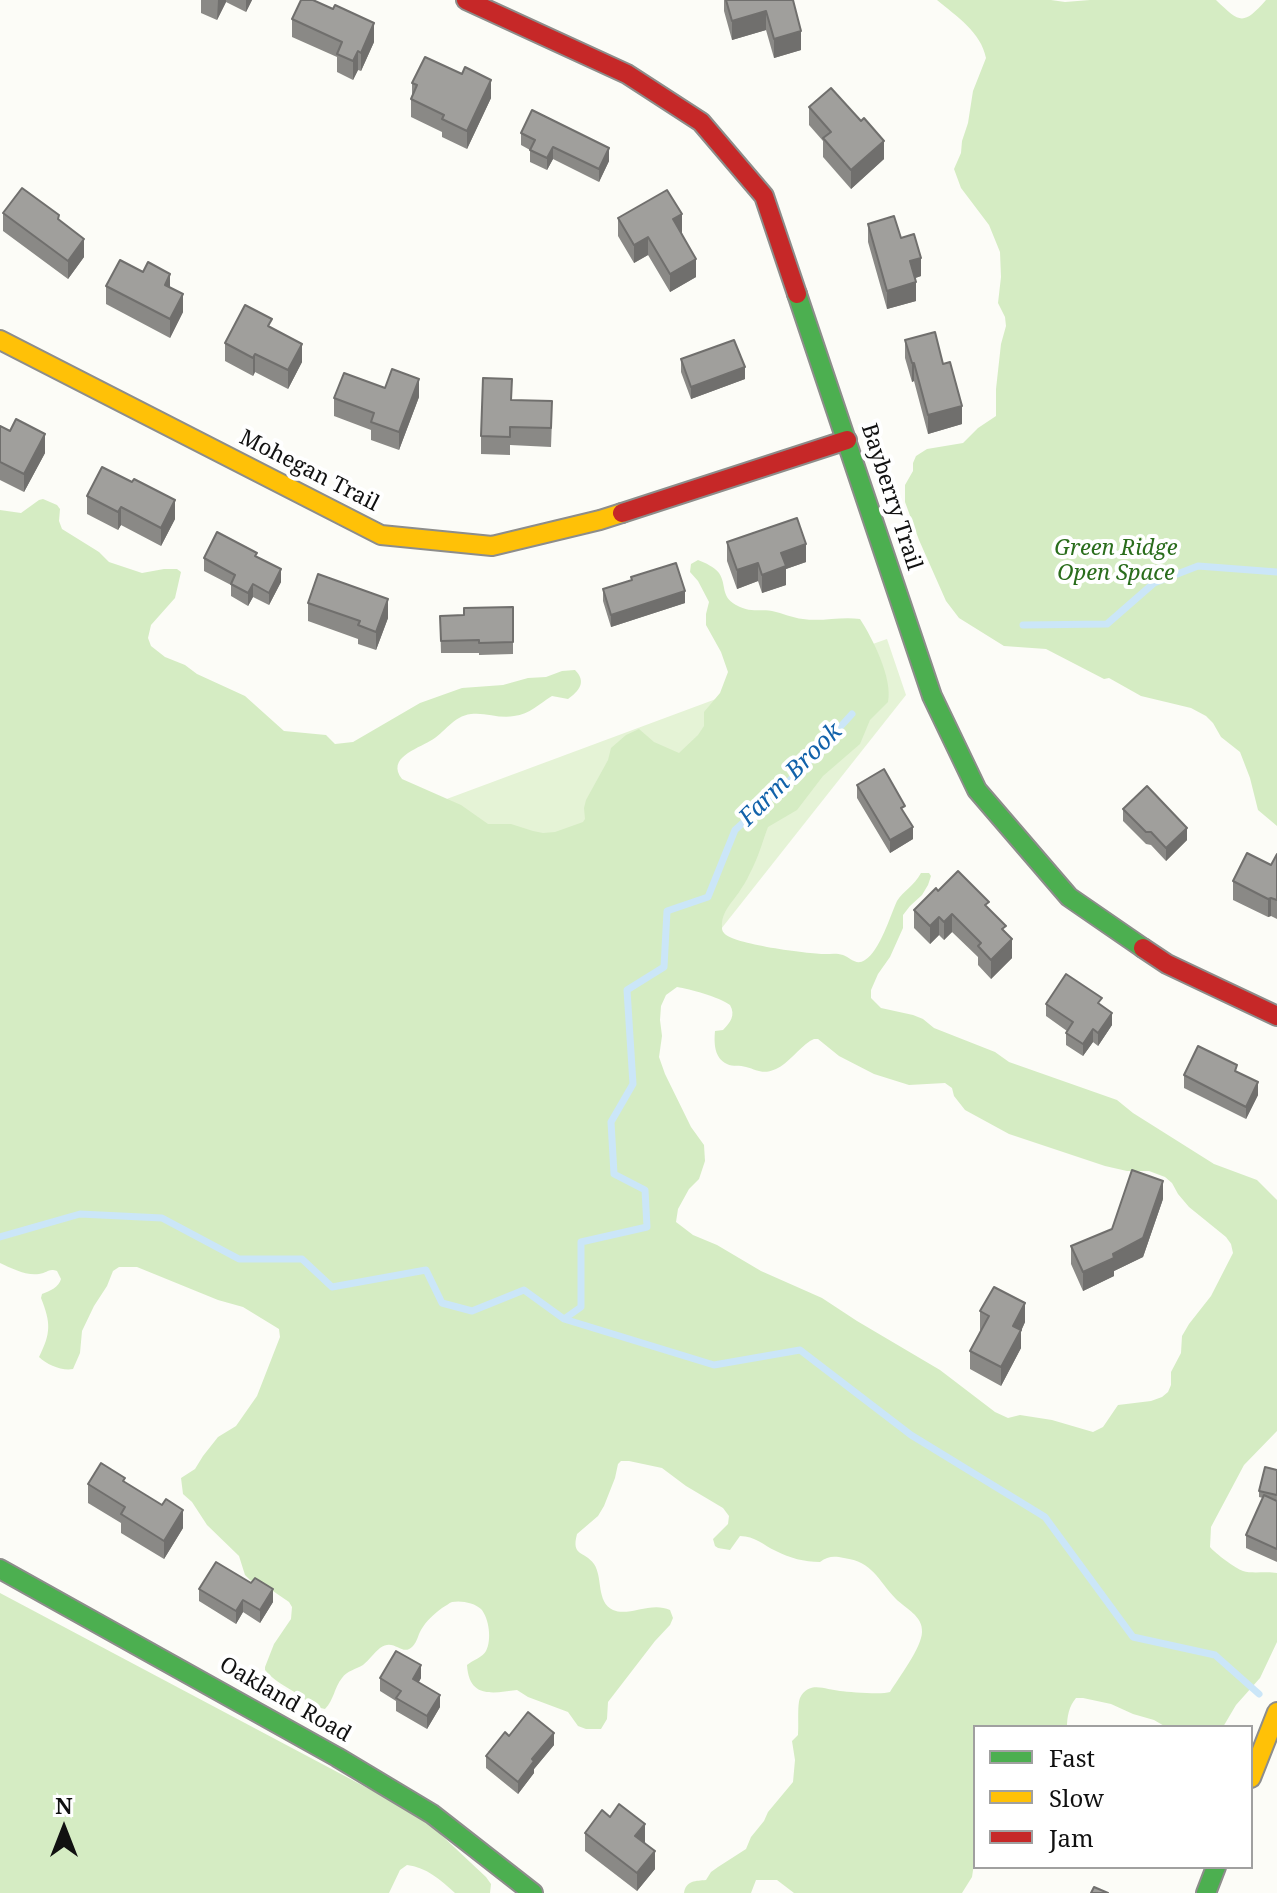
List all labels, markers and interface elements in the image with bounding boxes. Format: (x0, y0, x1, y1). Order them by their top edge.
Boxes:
street label: Bayberry Trail (855, 420, 927, 574)
street label: Mohegan Trail (235, 425, 383, 517)
park label: Green Ridge Open Space (1054, 536, 1178, 588)
water label: Farm Brook (734, 718, 848, 832)
street label: Oakland Road (215, 1652, 355, 1748)
legend (973, 1725, 1253, 1869)
text: Fast (1049, 1741, 1095, 1774)
text: Slow (1049, 1781, 1104, 1814)
north arrow (24, 1789, 104, 1869)
text: N (55, 1790, 73, 1820)
text: Jam (1049, 1821, 1094, 1854)

